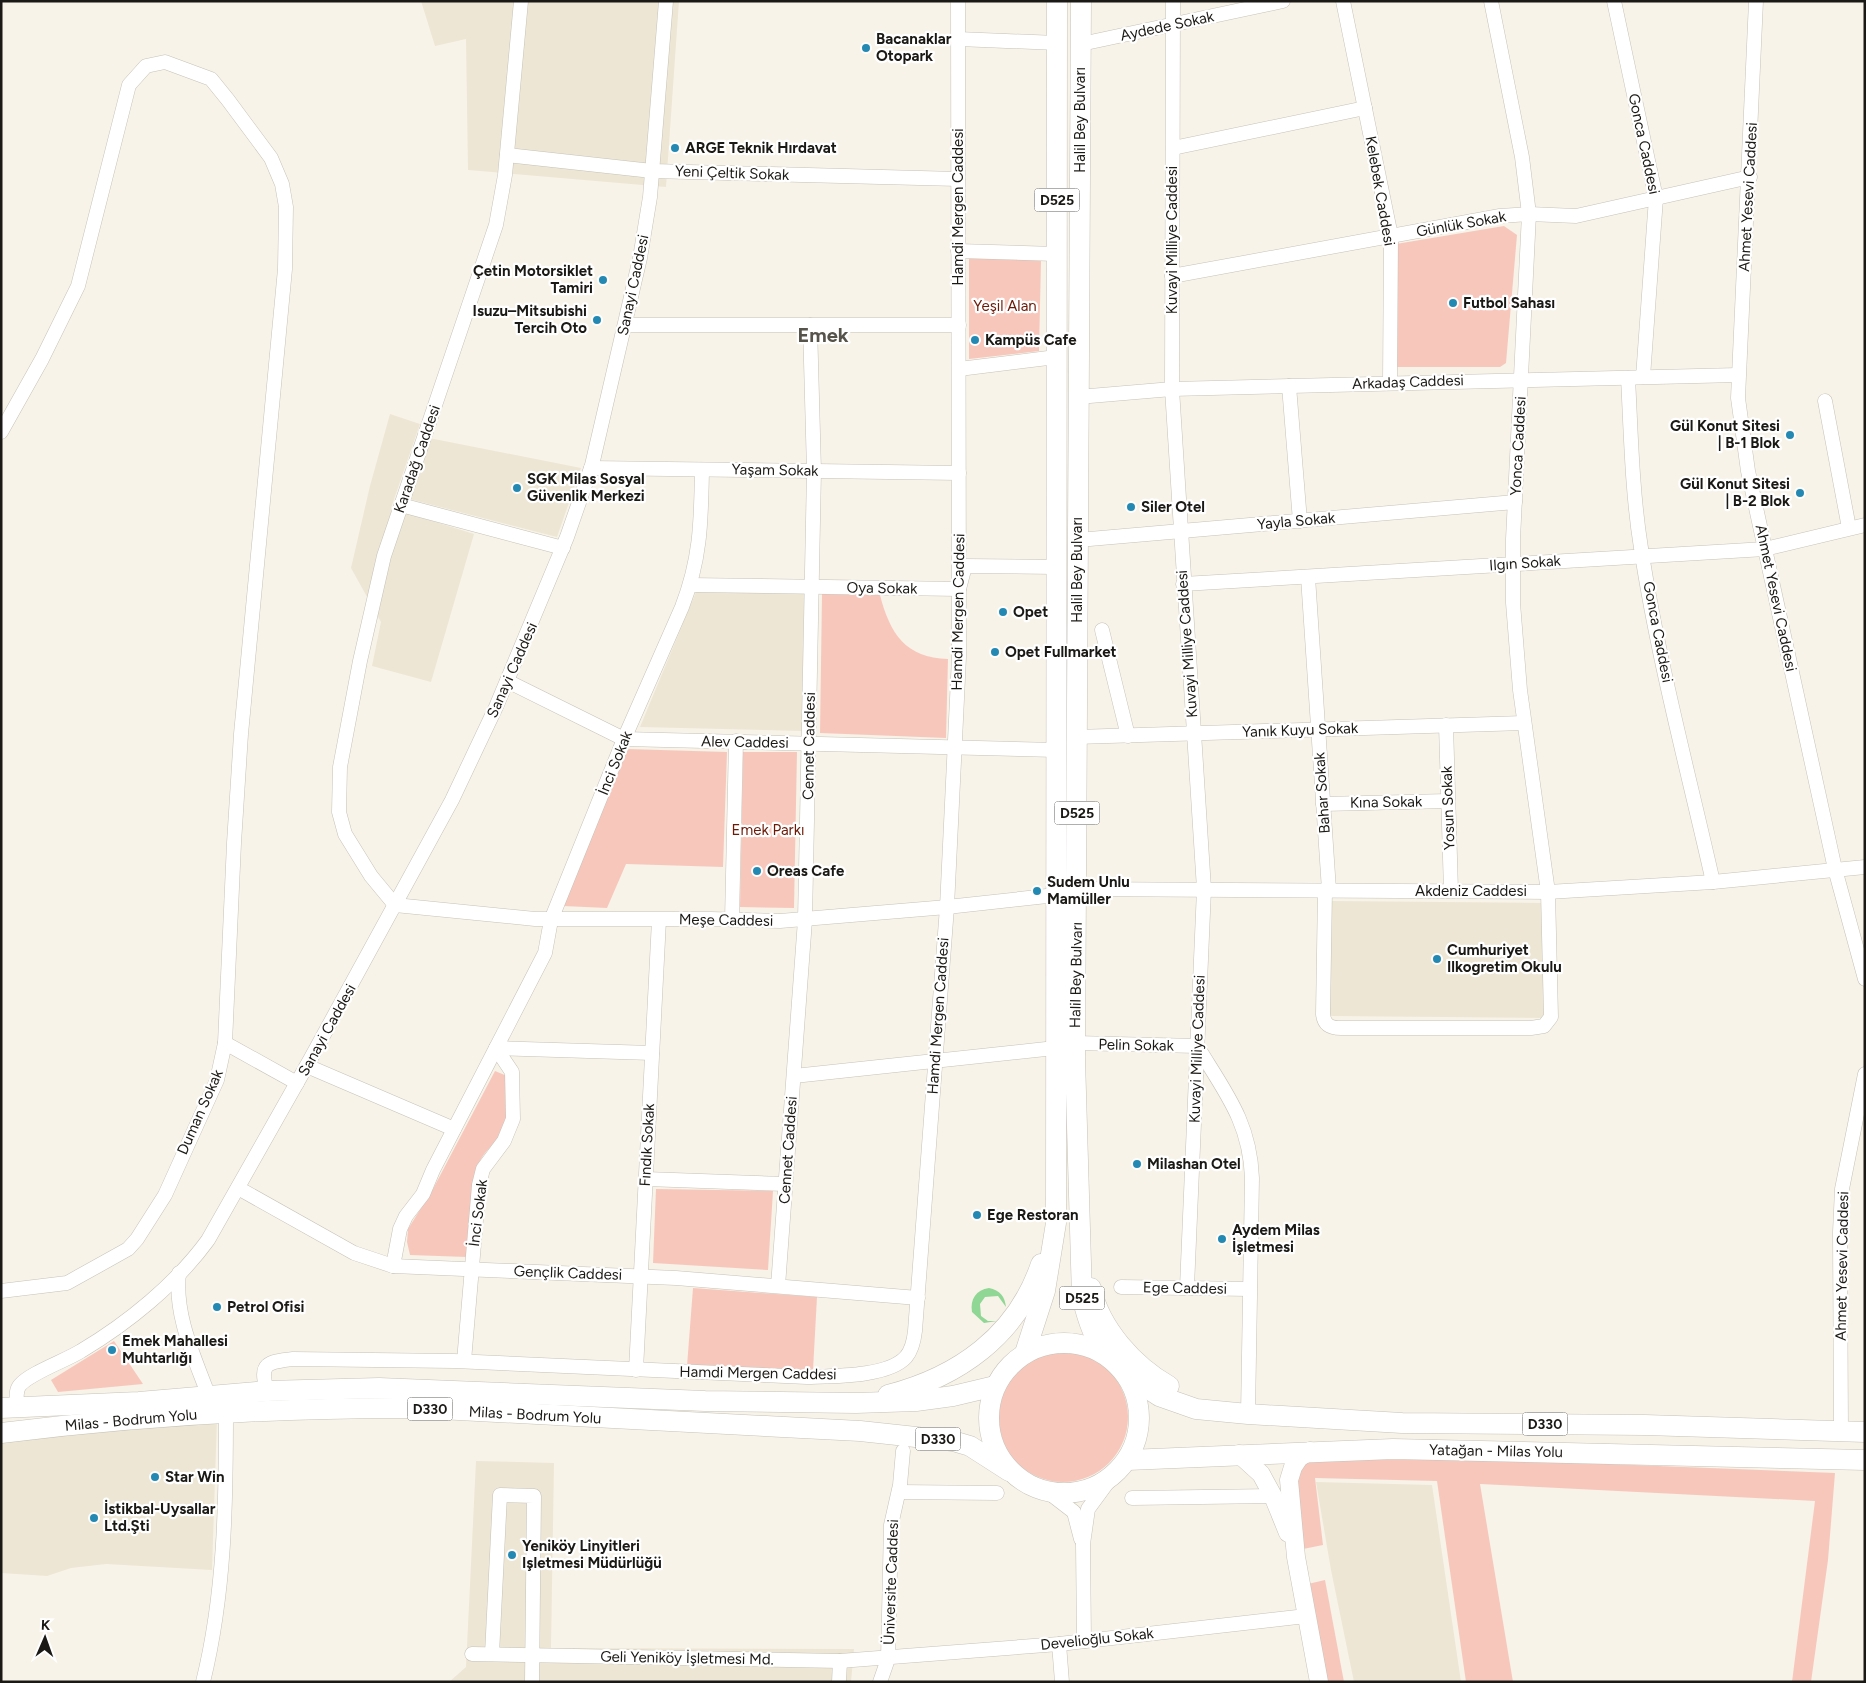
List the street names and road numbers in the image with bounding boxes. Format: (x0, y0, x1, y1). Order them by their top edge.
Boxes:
street label: Aydede Sokak (1119, 7, 1216, 45)
street label: Halil Bey Bulvarı (1071, 67, 1089, 173)
street label: Gonca Caddesi (1625, 92, 1663, 196)
street label: Ahmet Yesevi Caddesi (1735, 122, 1761, 272)
street label: Hamdi Mergen Caddesi (949, 128, 967, 286)
street label: Kelebek Caddesi (1361, 135, 1399, 247)
street label: Yeni Çeltik Sokak (675, 162, 790, 184)
street label: Kuvayi Milliye Caddesi (1163, 166, 1181, 314)
road number: D525 (1034, 188, 1080, 212)
street label: Günlük Sokak (1415, 207, 1508, 241)
street label: Sanayi Caddesi (614, 233, 652, 337)
street label: Arkadaş Caddesi (1352, 371, 1464, 393)
street label: Yonca Caddesi (1506, 396, 1530, 496)
street label: Karadağ Caddesi (390, 403, 444, 515)
street label: Yaşam Sokak (731, 460, 819, 480)
street label: Yayla Sokak (1256, 509, 1336, 533)
street label: Halil Bey Bulvarı (1068, 517, 1086, 623)
street label: Ahmet Yesevi Caddesi (1752, 523, 1800, 673)
street label: Hamdi Mergen Caddesi (948, 533, 968, 691)
street label: Ilgın Sokak (1489, 551, 1562, 574)
street label: Kuvayi Milliye Caddesi (1173, 569, 1201, 719)
street label: Oya Sokak (847, 578, 918, 598)
street label: Gonca Caddesi (1639, 580, 1677, 684)
street label: Sanayi Caddesi (483, 619, 541, 721)
street label: Cennet Caddesi (799, 692, 819, 800)
street label: Yanık Kuyu Sokak (1242, 719, 1359, 741)
street label: İnci Sokak (594, 728, 636, 798)
street label: Alev Caddesi (701, 732, 789, 752)
street label: Bahar Sokak (1310, 751, 1334, 834)
street label: Yosun Sokak (1438, 765, 1458, 850)
street label: Kına Sokak (1350, 792, 1423, 812)
road number: D525 (1054, 801, 1100, 824)
street label: Akdeniz Caddesi (1415, 882, 1527, 900)
street label: Meşe Caddesi (679, 910, 773, 930)
street label: Halil Bey Bulvarı (1066, 922, 1086, 1028)
street label: Hamdi Mergen Caddesi (924, 937, 952, 1095)
street label: Kuvayi Milliye Caddesi (1185, 975, 1209, 1123)
street label: Sanayi Caddesi (294, 981, 360, 1079)
street label: Pelin Sokak (1098, 1035, 1175, 1055)
street label: Duman Sokak (173, 1066, 227, 1157)
street label: Cennet Caddesi (775, 1095, 801, 1205)
street label: Fındık Sokak (636, 1102, 658, 1187)
street label: İnci Sokak (465, 1178, 491, 1248)
street label: Ahmet Yesevi Caddesi (1832, 1191, 1852, 1341)
street label: Gençlik Caddesi (513, 1262, 623, 1284)
street label: Ege Caddesi (1143, 1278, 1227, 1298)
road number: D525 (1060, 1286, 1104, 1310)
street label: Hamdi Mergen Caddesi (679, 1363, 837, 1383)
road number: D330 (408, 1398, 452, 1420)
street label: Milas - Bodrum Yolu (468, 1403, 602, 1427)
street label: Milas - Bodrum Yolu (64, 1405, 198, 1435)
road number: D330 (1522, 1412, 1568, 1436)
road number: D330 (916, 1428, 960, 1450)
street label: Yatağan - Milas Yolu (1429, 1441, 1563, 1461)
street label: Üniversite Caddesi (880, 1519, 902, 1645)
street label: Develioğlu Sokak (1040, 1624, 1155, 1654)
street label: Geli Yeniköy İşletmesi Md. (600, 1647, 774, 1669)

